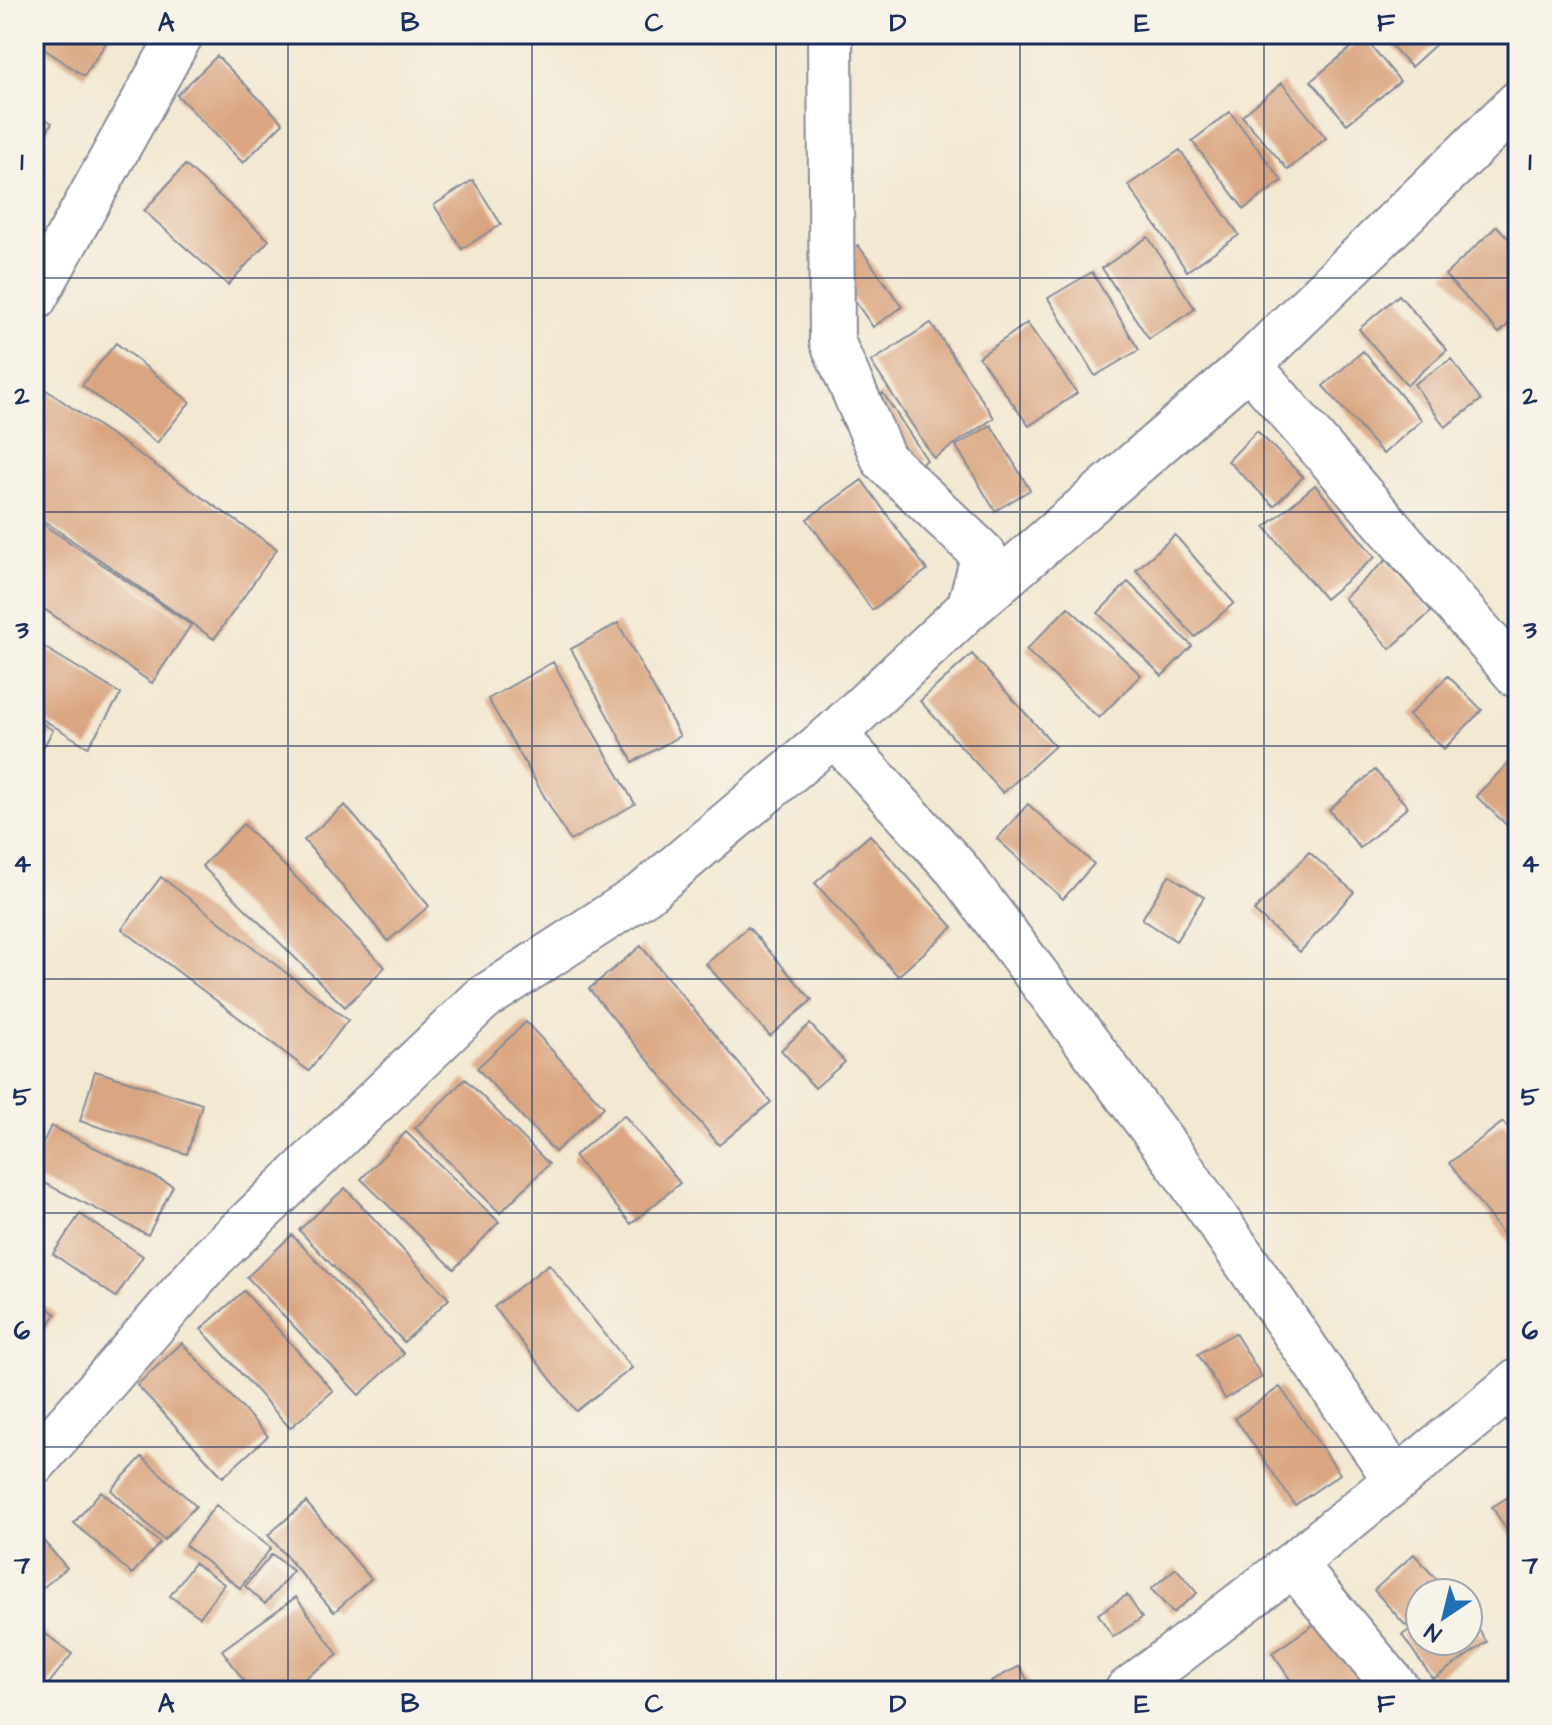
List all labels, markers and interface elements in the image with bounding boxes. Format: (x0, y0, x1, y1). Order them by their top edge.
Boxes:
text: A (158, 5, 175, 41)
text: B (401, 5, 420, 41)
text: C (645, 5, 664, 41)
text: D (890, 5, 907, 41)
text: E (1134, 5, 1150, 41)
text: F (1377, 5, 1396, 41)
text: 1 (20, 144, 24, 180)
text: 1 (1528, 144, 1532, 180)
text: 2 (14, 378, 30, 414)
text: 2 (1522, 378, 1538, 414)
text: 3 (14, 612, 29, 648)
text: 3 (1522, 612, 1537, 648)
text: 4 (13, 846, 31, 882)
text: 4 (1521, 846, 1539, 882)
text: 5 (13, 1079, 32, 1115)
text: 5 (1521, 1079, 1540, 1115)
text: 6 (14, 1313, 31, 1349)
text: 6 (1522, 1313, 1539, 1349)
text: 7 (13, 1547, 30, 1583)
text: 7 (1521, 1547, 1538, 1583)
north arrow (1404, 1577, 1484, 1657)
text: N (1419, 1615, 1448, 1649)
text: A (158, 1686, 175, 1722)
text: B (401, 1686, 420, 1722)
text: C (645, 1686, 664, 1722)
text: D (890, 1686, 907, 1722)
text: E (1134, 1686, 1150, 1722)
text: F (1377, 1686, 1396, 1722)

